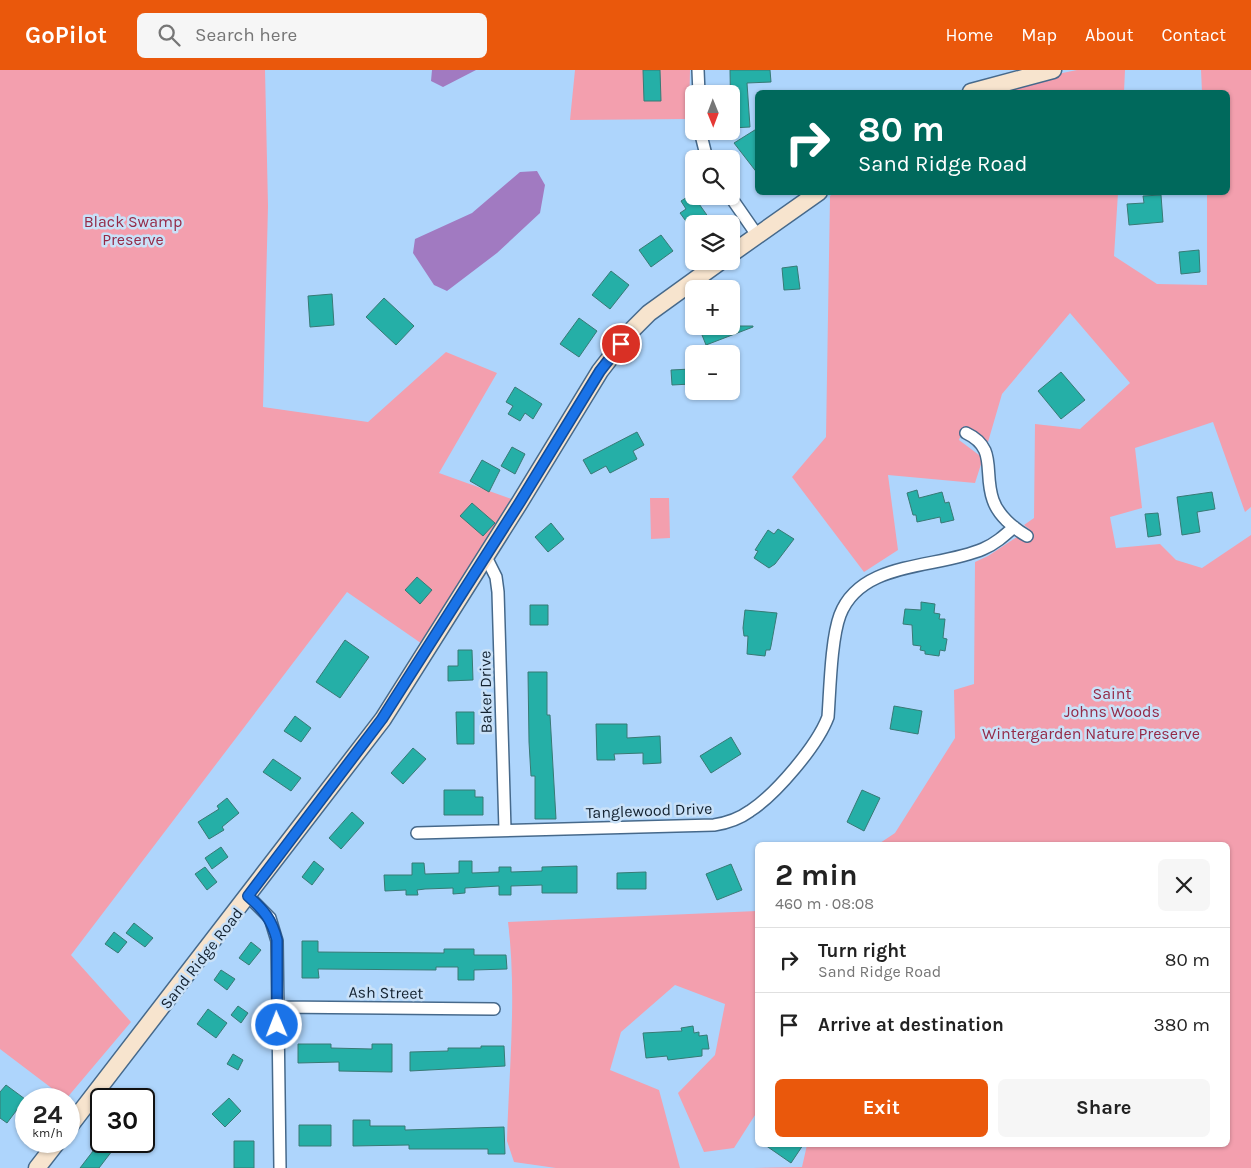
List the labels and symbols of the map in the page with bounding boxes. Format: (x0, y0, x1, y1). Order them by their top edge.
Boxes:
north arrow (685, 85, 740, 140)
park label: Black Swamp Preserve (84, 212, 182, 249)
pin (600, 323, 642, 365)
street label: Baker Drive (475, 650, 496, 734)
park label: Saint Johns Woods (1064, 684, 1160, 721)
park label: Wintergarden Nature Preserve (982, 724, 1200, 743)
street label: Tanglewood Drive (585, 799, 713, 822)
street label: Sand Ridge Road (156, 904, 247, 1013)
street label: Ash Street (348, 982, 424, 1003)
position arrow (250, 998, 302, 1050)
speed limit sign: 30 (90, 1088, 155, 1153)

